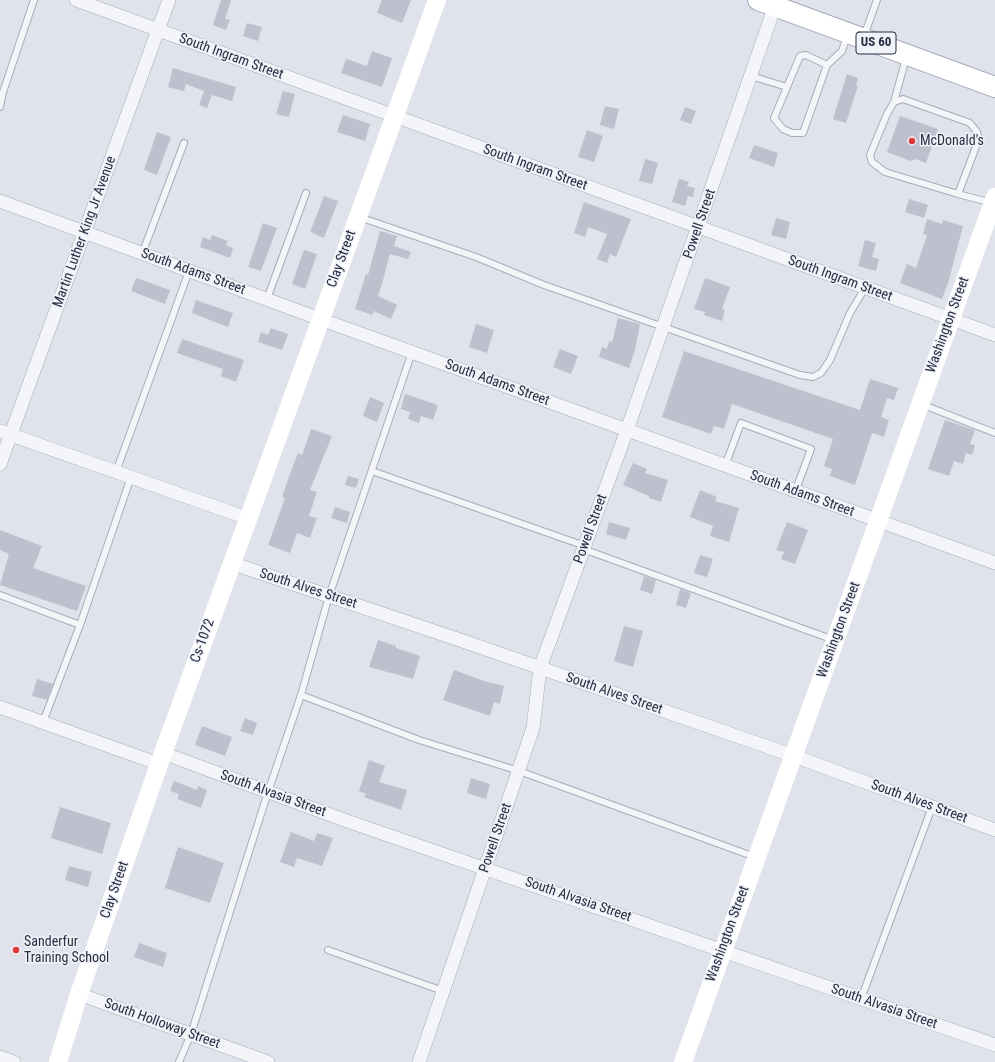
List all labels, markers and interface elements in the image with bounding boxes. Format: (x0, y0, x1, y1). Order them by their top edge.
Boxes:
street label: South Ingram Street (177, 30, 285, 84)
road number: US 60 (856, 32, 896, 54)
place label: McDonald's (920, 133, 984, 149)
marker: McDonald's (907, 136, 917, 146)
street label: South Ingram Street (481, 141, 589, 195)
street label: Martin Luther King Jr Avenue (50, 154, 120, 310)
street label: Powell Street (680, 187, 720, 261)
street label: Clay Street (324, 228, 360, 290)
street label: South Adams Street (139, 245, 247, 299)
street label: South Ingram Street (786, 252, 894, 306)
street label: Washington Street (923, 275, 973, 375)
street label: South Adams Street (443, 356, 551, 410)
street label: South Adams Street (748, 467, 856, 521)
street label: Powell Street (571, 492, 611, 566)
street label: South Alves Street (257, 565, 359, 613)
street label: Washington Street (814, 580, 864, 680)
street label: Cs-1072 (187, 617, 219, 665)
street label: South Alves Street (563, 670, 665, 718)
street label: South Alvasia Street (218, 767, 328, 821)
street label: South Alves Street (869, 777, 969, 827)
street label: Powell Street (476, 801, 516, 875)
street label: Clay Street (97, 859, 133, 921)
street label: South Alvasia Street (523, 874, 633, 926)
street label: Washington Street (703, 884, 753, 984)
place label: Sanderfur Training School (24, 934, 109, 966)
marker: Sanderfur Training School (11, 945, 21, 955)
street label: South Alvasia Street (829, 981, 939, 1033)
street label: South Holloway Street (102, 995, 222, 1053)

